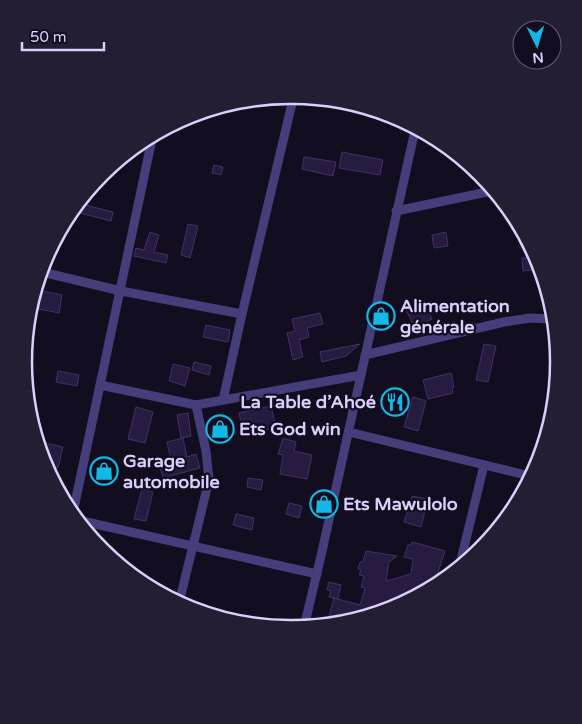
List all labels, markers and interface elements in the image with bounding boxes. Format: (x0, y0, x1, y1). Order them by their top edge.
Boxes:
scale bar (22, 20, 105, 52)
north arrow (512, 20, 562, 70)
text: 50 m (30, 28, 67, 46)
text: N (532, 48, 544, 66)
place label: Alimentation générale (400, 295, 510, 338)
shop icon: Alimentation générale (366, 301, 396, 331)
restaurant icon: La Table d’Ahoé (380, 387, 410, 417)
place label: La Table d’Ahoé (240, 391, 376, 413)
shop icon: Ets God win (205, 414, 235, 444)
place label: Ets God win (239, 418, 341, 440)
place label: Garage automobile (123, 450, 220, 493)
shop icon: Garage automobile (89, 456, 119, 486)
shop icon: Ets Mawulolo (309, 489, 339, 519)
place label: Ets Mawulolo (343, 493, 458, 515)

